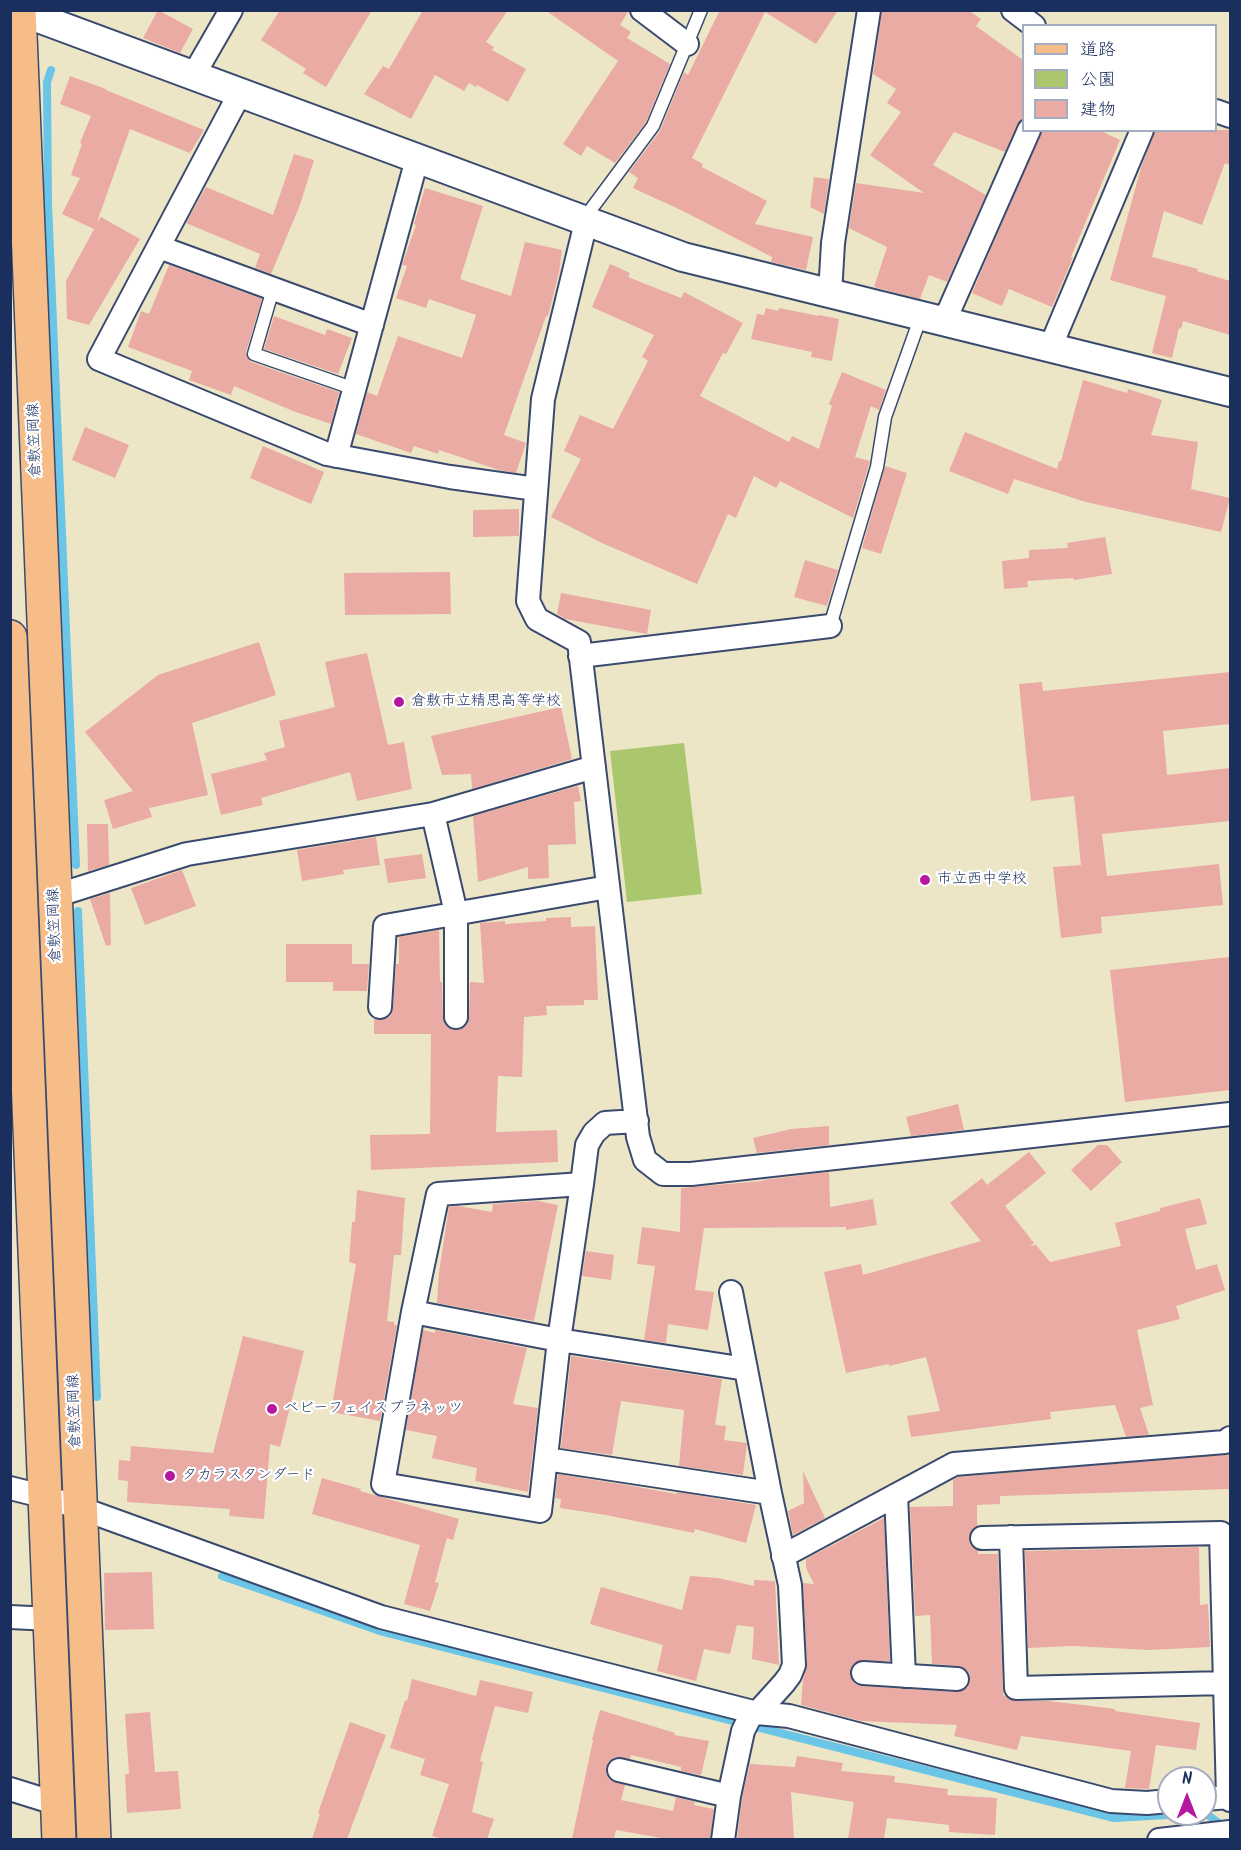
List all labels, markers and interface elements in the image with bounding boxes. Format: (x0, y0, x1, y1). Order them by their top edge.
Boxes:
legend (1022, 24, 1217, 132)
text: 道路 (1080, 36, 1116, 65)
text: 公園 (1080, 66, 1116, 95)
text: 建物 (1080, 96, 1116, 125)
street label: 倉敷笠岡線 (26, 402, 46, 478)
place label: 倉敷市立精思高等学校 (411, 693, 561, 711)
marker: 倉敷市立精思高等学校 (392, 695, 406, 709)
place label: 市立西中学校 (937, 871, 1027, 889)
marker: 市立西中学校 (918, 873, 932, 887)
street label: 倉敷笠岡線 (46, 887, 66, 963)
street label: 倉敷笠岡線 (66, 1373, 86, 1449)
place label: ベビーフェイスプラネッツ (284, 1400, 463, 1418)
marker: ベビーフェイスプラネッツ (265, 1402, 279, 1416)
place label: タカラスタンダード (182, 1467, 315, 1485)
marker: タカラスタンダード (163, 1469, 177, 1483)
north arrow (1157, 1766, 1217, 1826)
text: N (1182, 1767, 1192, 1792)

